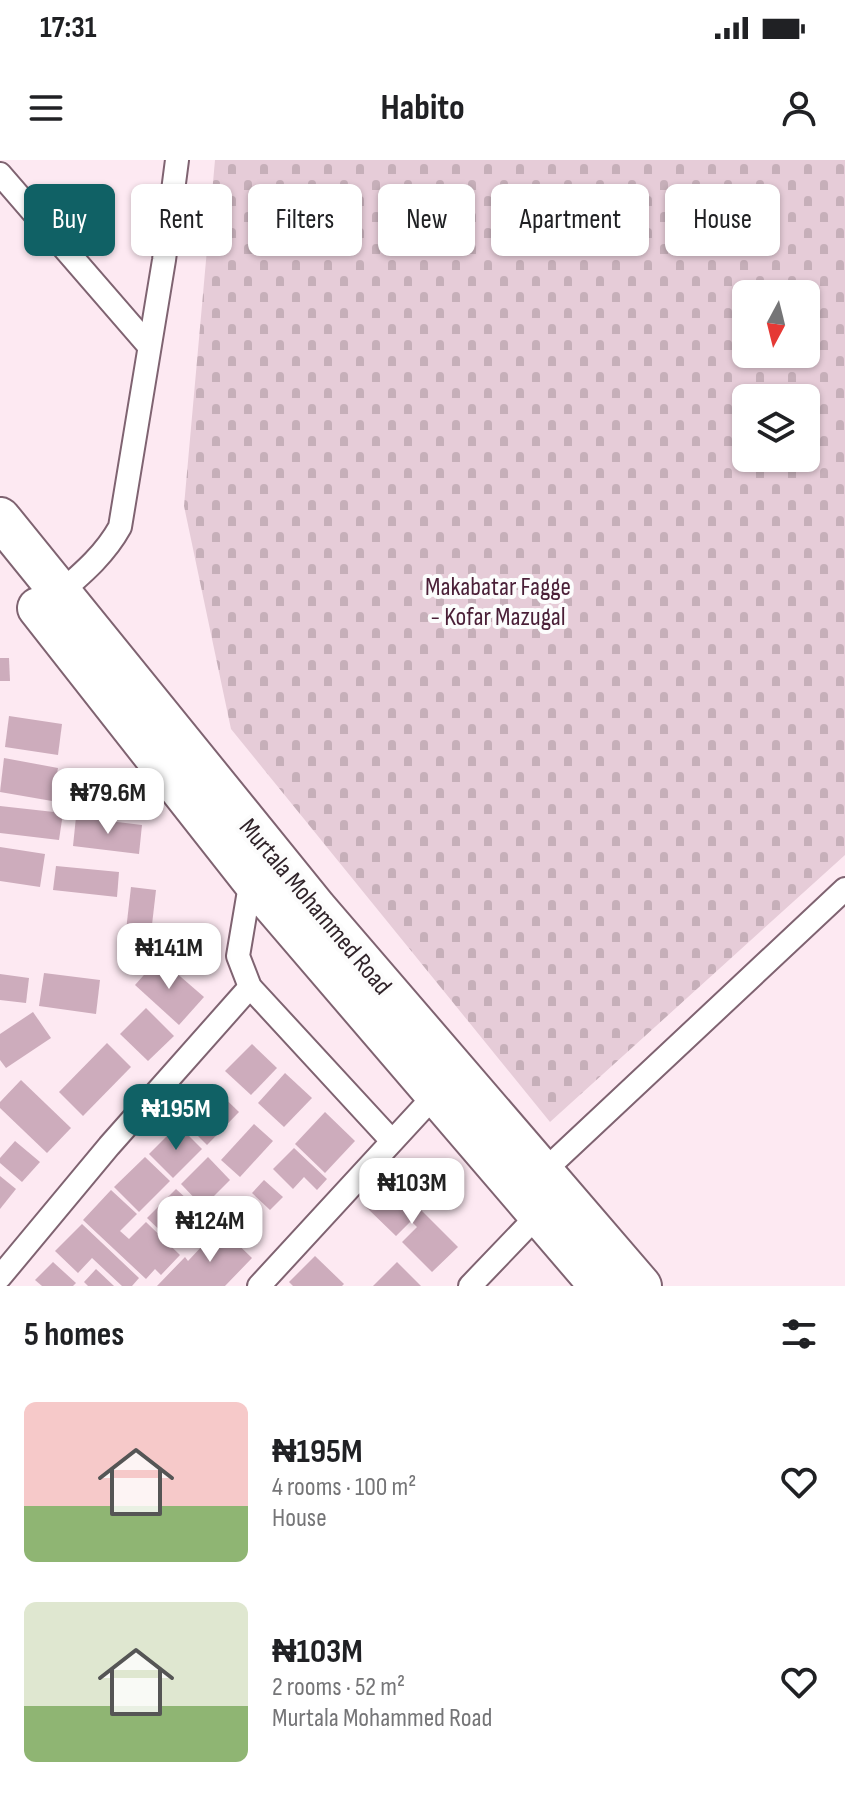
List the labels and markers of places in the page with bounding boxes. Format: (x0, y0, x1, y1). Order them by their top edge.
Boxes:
pin: ₦79.6M (43, 768, 173, 836)
pin: ₦141M (113, 923, 225, 991)
pin: ₦195M (120, 1084, 232, 1152)
pin: ₦103M (356, 1158, 468, 1226)
pin: ₦124M (154, 1196, 266, 1264)

